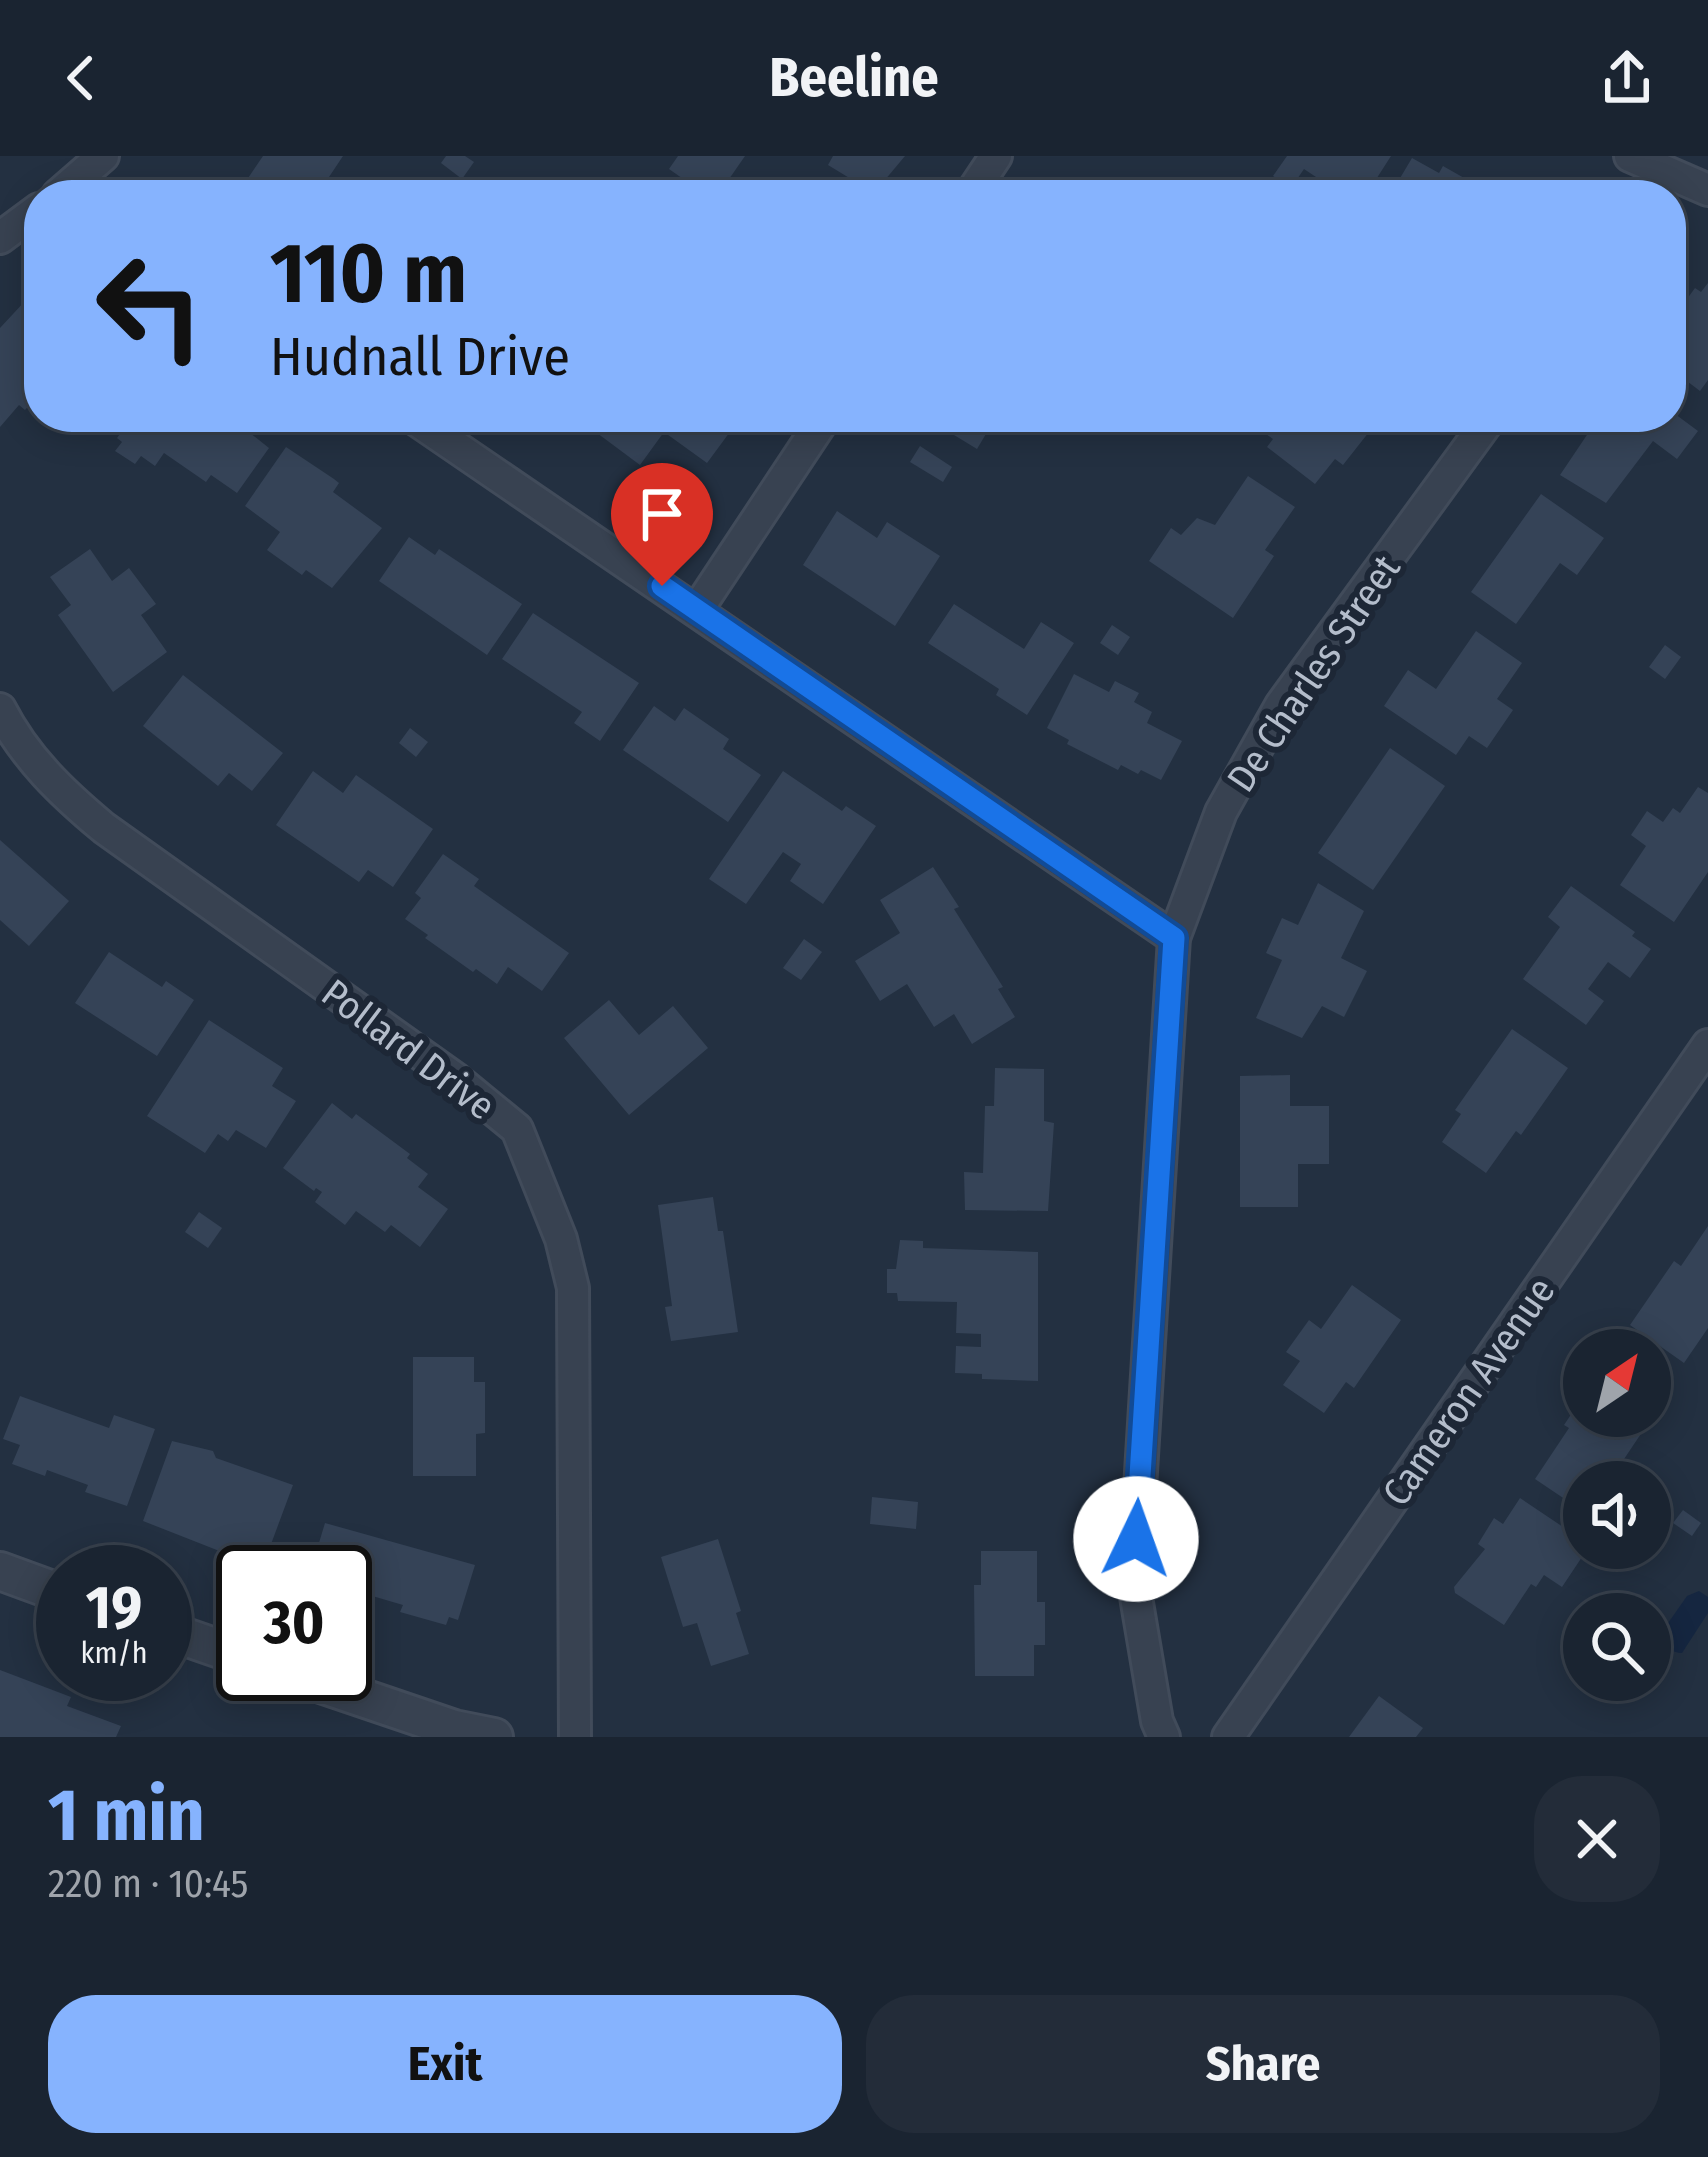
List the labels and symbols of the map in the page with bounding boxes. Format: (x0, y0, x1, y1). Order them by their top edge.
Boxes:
pin (611, 463, 713, 586)
street label: De Charles Street (1218, 547, 1410, 800)
street label: Pollard Drive (313, 970, 504, 1130)
street label: Cameron Avenue (1373, 1269, 1564, 1514)
north arrow (1563, 1329, 1671, 1437)
position arrow (1073, 1476, 1199, 1602)
speed limit sign: 30 (216, 1545, 372, 1701)

